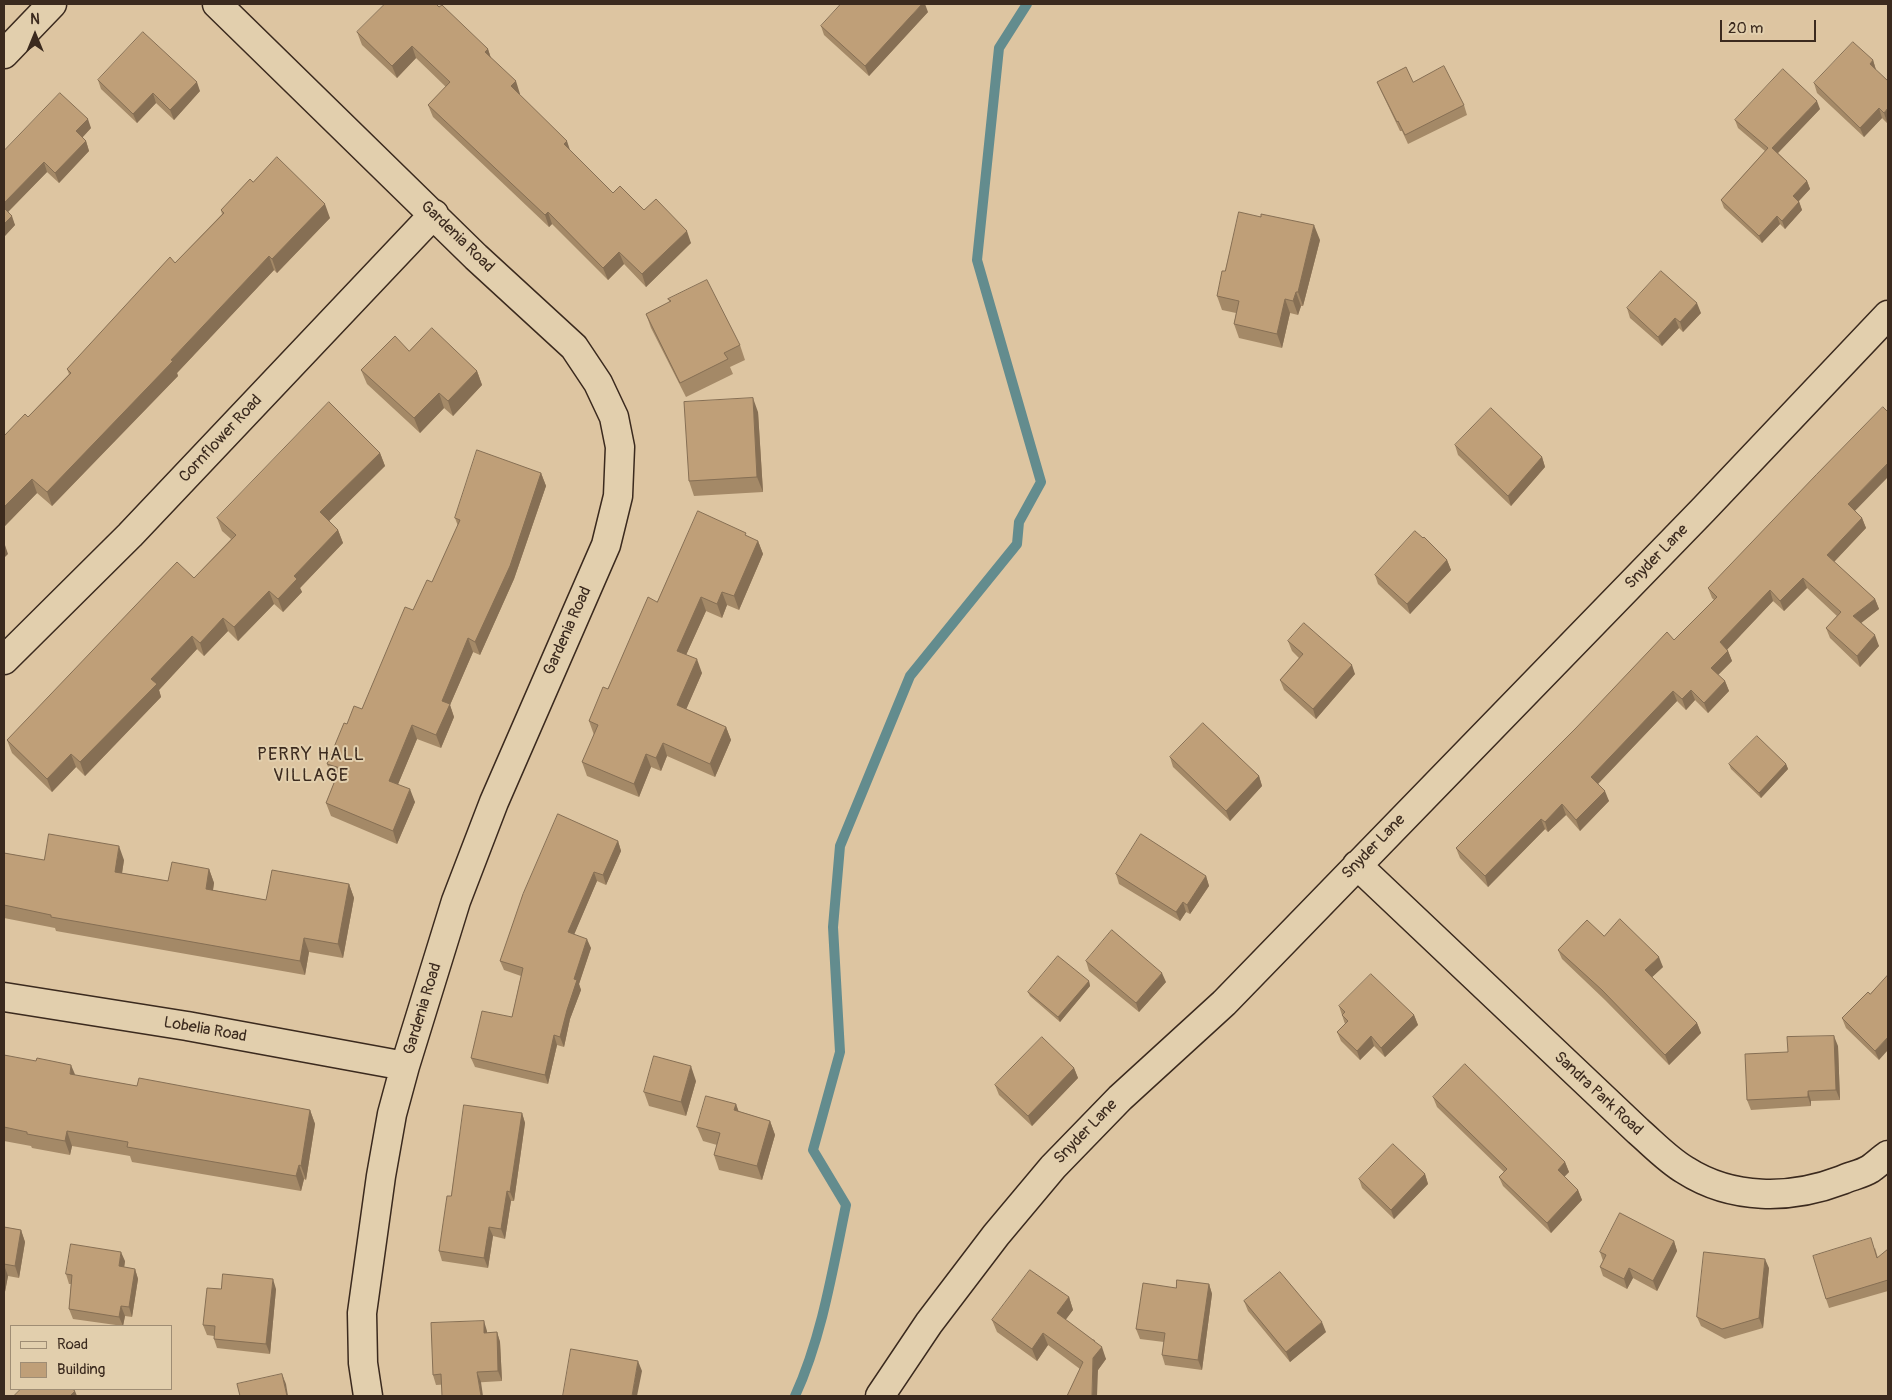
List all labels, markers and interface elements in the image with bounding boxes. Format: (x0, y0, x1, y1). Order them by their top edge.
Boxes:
north arrow (10, 10, 60, 60)
scale bar (1722, 10, 1818, 42)
text: N (30, 11, 40, 28)
text: 20 m (1728, 19, 1763, 38)
street label: Gardenia Road (416, 197, 498, 277)
street label: Cornflower Road (175, 391, 267, 487)
street label: Snyder Lane (1621, 521, 1693, 593)
street label: Gardenia Road (540, 584, 596, 678)
district label: PERRY HALL VILLAGE (256, 744, 366, 786)
street label: Snyder Lane (1338, 811, 1410, 883)
street label: Gardenia Road (400, 961, 446, 1057)
street label: Lobelia Road (162, 1013, 248, 1047)
street label: Sandra Park Road (1550, 1048, 1646, 1140)
street label: Snyder Lane (1050, 1096, 1122, 1168)
legend (10, 1325, 172, 1390)
text: Road (57, 1335, 88, 1354)
text: Building (57, 1360, 105, 1379)

